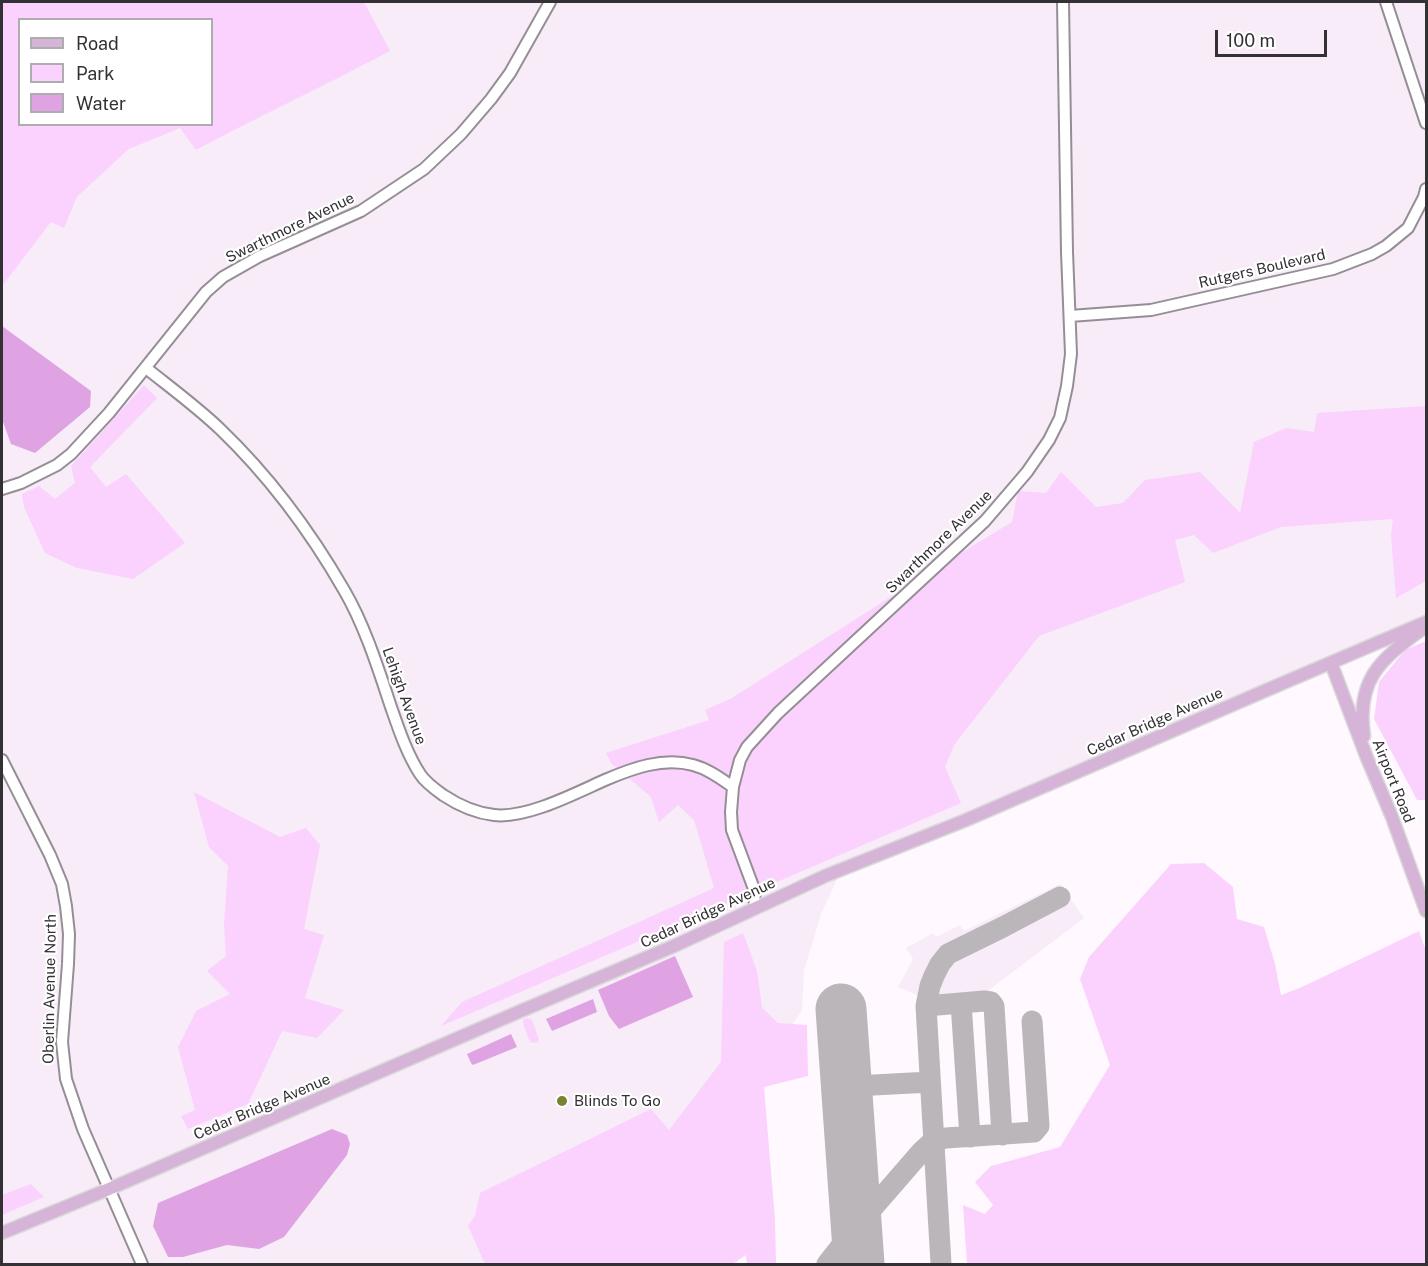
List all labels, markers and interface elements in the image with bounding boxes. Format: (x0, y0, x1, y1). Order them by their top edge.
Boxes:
legend (18, 18, 213, 126)
scale bar (1218, 18, 1330, 56)
text: 100 m (1226, 30, 1275, 51)
text: Road (76, 33, 119, 54)
text: Park (76, 63, 114, 84)
text: Water (76, 93, 126, 114)
street label: Swarthmore Avenue (223, 189, 357, 267)
street label: Rutgers Boulevard (1197, 246, 1327, 292)
street label: Swarthmore Avenue (882, 487, 996, 597)
street label: Lehigh Avenue (378, 645, 430, 747)
street label: Cedar Bridge Avenue (1084, 684, 1226, 760)
street label: Airport Road (1368, 737, 1418, 825)
street label: Cedar Bridge Avenue (638, 874, 778, 952)
street label: Oberlin Avenue North (40, 914, 60, 1064)
street label: Cedar Bridge Avenue (191, 1070, 333, 1144)
place label: Blinds To Go (574, 1092, 661, 1110)
marker: Blinds To Go (555, 1094, 569, 1108)

